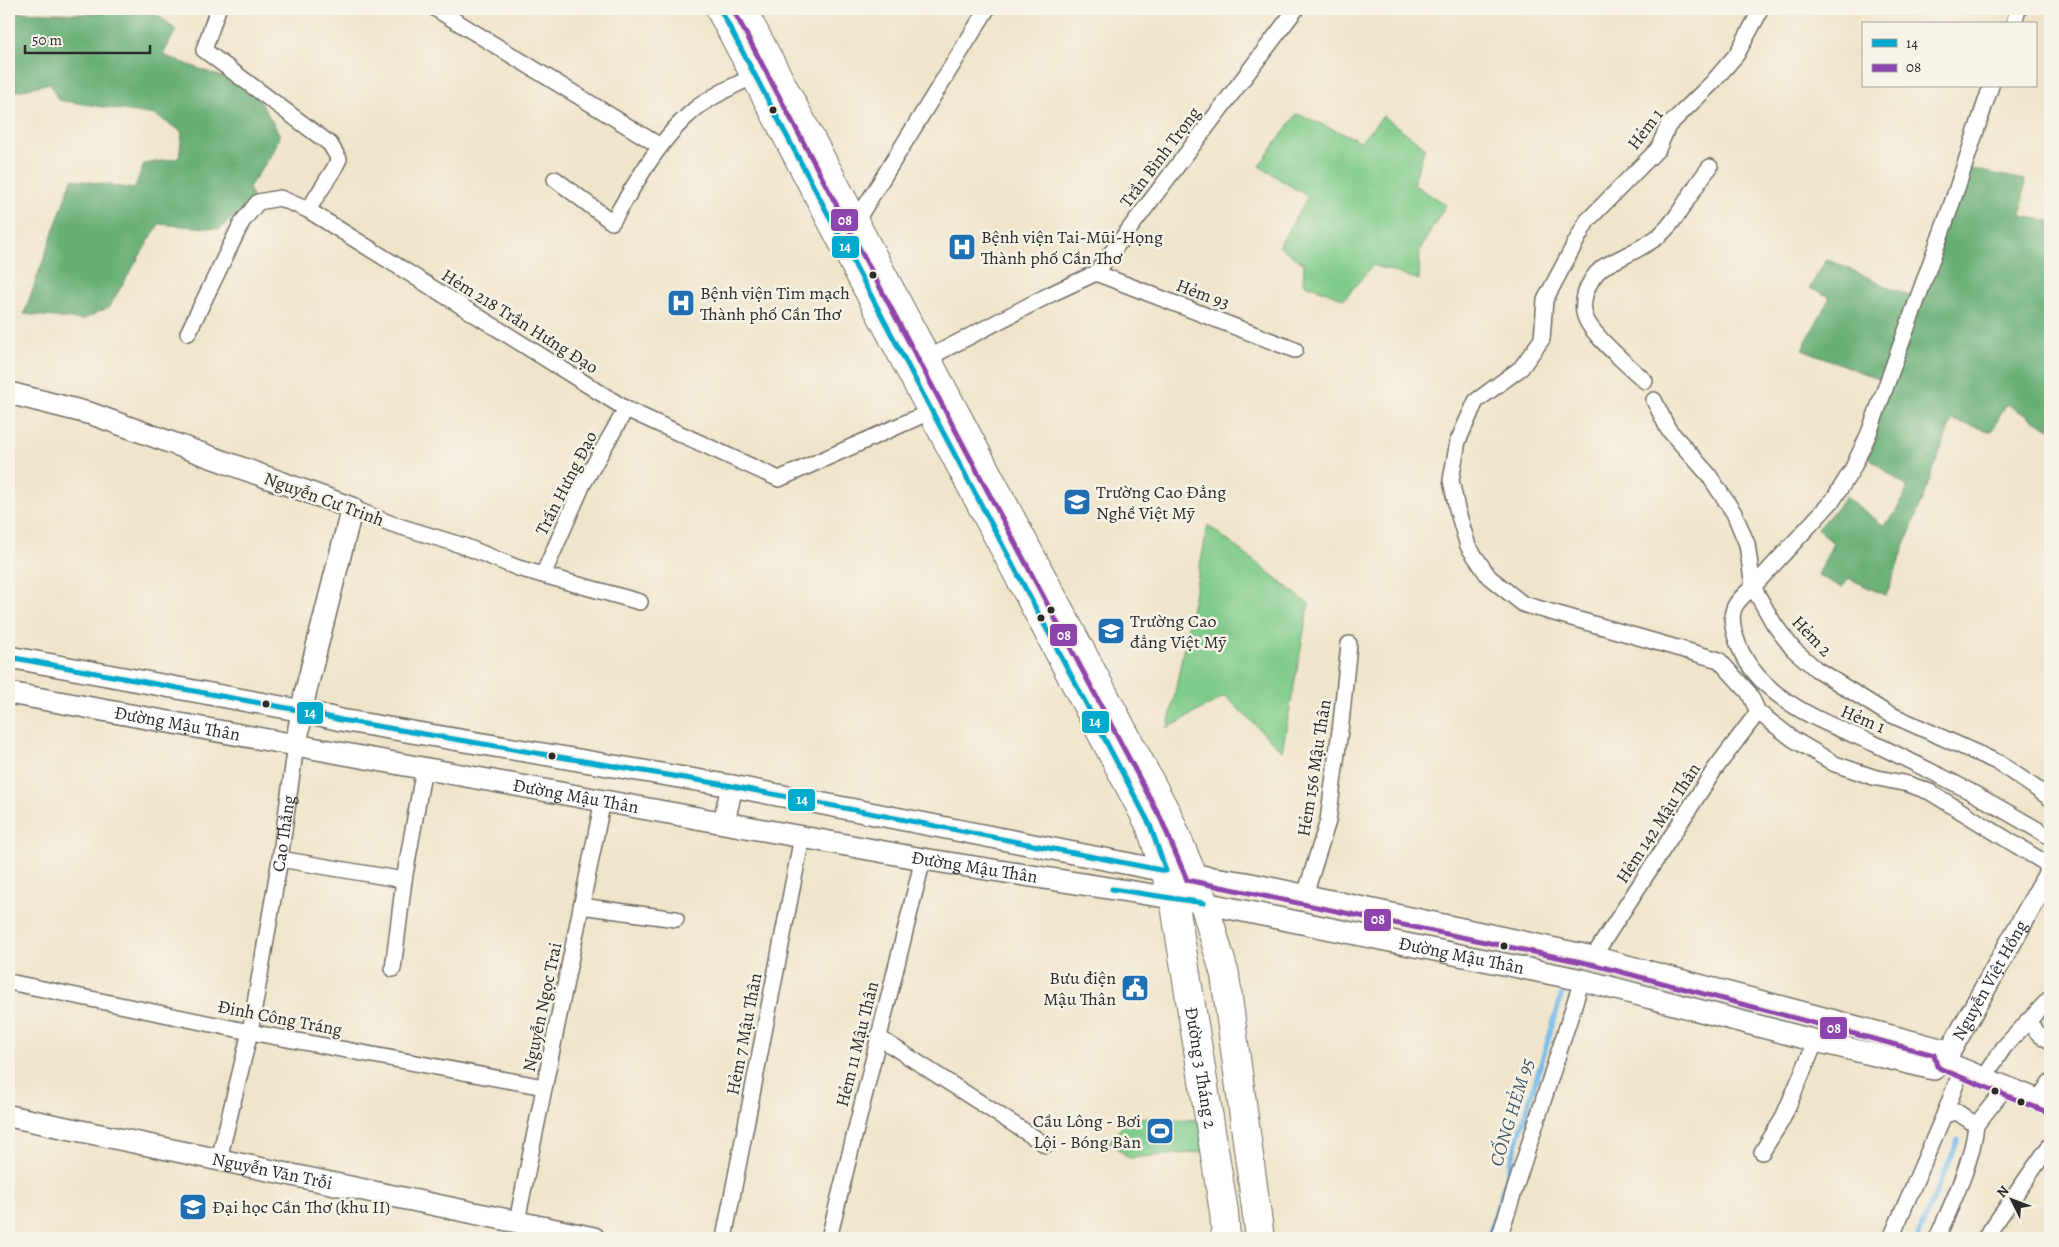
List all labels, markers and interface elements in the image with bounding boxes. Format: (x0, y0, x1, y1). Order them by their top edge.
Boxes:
scale bar (25, 22, 150, 54)
legend (1862, 22, 2036, 88)
text: 50 m (32, 30, 62, 50)
text: 14 (1906, 33, 1918, 53)
text: 08 (1906, 57, 1921, 77)
street label: Trần Bình Trọng (1114, 102, 1206, 212)
street label: Hẻm 1 (1622, 103, 1668, 155)
unlabelled marker (768, 105, 778, 115)
line badge: 08 (830, 208, 859, 232)
text: 08 (838, 211, 852, 230)
place label: Bệnh viện Tai-Mũi-Họng Thành phố Cần Thơ (981, 225, 1163, 270)
hospital icon: Bệnh viện Tai-Mũi-Họng Thành phố Cần Thơ (947, 232, 977, 262)
line badge: 14 (831, 235, 860, 259)
text: 14 (839, 237, 851, 256)
street label: Hẻm 218 Trần Hưng Đạo (437, 263, 603, 379)
unlabelled marker (868, 270, 878, 280)
street label: Hẻm 93 (1173, 273, 1233, 315)
place label: Bệnh viện Tim mạch Thành phố Cần Thơ (700, 281, 850, 326)
hospital icon: Bệnh viện Tim mạch Thành phố Cần Thơ (666, 288, 696, 318)
street label: Trấn Hưng Đạo (529, 427, 603, 539)
street label: Nguyễn Cư Trinh (261, 466, 388, 532)
place label: Trường Cao Đẳng Nghề Việt Mỹ (1096, 480, 1226, 525)
school or university icon: Trường Cao Đẳng Nghề Việt Mỹ (1062, 487, 1092, 517)
unlabelled marker (1046, 605, 1056, 615)
place label: Trường Cao đẳng Việt Mỹ (1130, 609, 1227, 654)
street label: Hẻm 2 (1787, 610, 1838, 662)
unlabelled marker (1036, 613, 1046, 623)
school or university icon: Trường Cao đẳng Việt Mỹ (1096, 616, 1126, 646)
line badge: 08 (1049, 623, 1078, 647)
text: 08 (1057, 626, 1071, 645)
street label: Hẻm 156 Mậu Thân (1291, 698, 1337, 838)
unlabelled marker (261, 699, 271, 709)
street label: Hẻm 1 (1837, 699, 1889, 739)
street label: Đường Mậu Thân (112, 700, 242, 747)
line badge: 14 (296, 701, 324, 725)
text: 14 (304, 703, 316, 722)
line badge: 14 (1081, 710, 1110, 734)
text: 14 (1089, 712, 1101, 731)
unlabelled marker (547, 751, 557, 761)
street label: Hẻm 142 Mậu Thân (1610, 758, 1706, 888)
street label: Đường Mậu Thân (511, 773, 641, 819)
line badge: 14 (787, 788, 816, 812)
text: 14 (796, 790, 808, 809)
street label: Cao Thắng (266, 794, 301, 874)
street label: Đường Mậu Thân (909, 845, 1039, 889)
line badge: 08 (1363, 908, 1392, 932)
text: 08 (1371, 910, 1385, 929)
street label: Nguyễn Việt Hồng (1946, 916, 2033, 1045)
street label: Đường Mậu Thân (1396, 931, 1526, 980)
street label: Nguyễn Ngọc Trai (517, 940, 567, 1074)
unlabelled marker (1499, 941, 1509, 951)
place label: Bưu điện Mậu Thân (1043, 966, 1116, 1011)
street label: Hẻm 7 Mậu Thân (720, 971, 768, 1097)
public building icon: Bưu điện Mậu Thân (1120, 973, 1150, 1003)
street label: Hẻm 11 Mậu Thân (830, 979, 884, 1109)
street label: Đinh Công Tráng (216, 994, 344, 1042)
street label: Đường 3 Tháng 2 (1179, 1005, 1223, 1131)
line badge: 08 (1819, 1016, 1848, 1040)
text: 08 (1827, 1019, 1841, 1038)
water label: CỐNG HẺM 95 (1483, 1055, 1541, 1169)
unlabelled marker (1990, 1086, 2000, 1096)
unlabelled marker (2016, 1097, 2026, 1107)
place label: Cầu Lông - Bơi Lội - Bóng Bàn (1033, 1109, 1141, 1154)
sports icon: Cầu Lông - Bơi Lội - Bóng Bàn (1145, 1116, 1175, 1146)
street label: Nguyễn Văn Trỗi (210, 1147, 335, 1195)
north arrow (1986, 1174, 2036, 1224)
text: N (1992, 1181, 2013, 1202)
school or university icon: Đại học Cần Thơ (khu II) (178, 1192, 208, 1222)
place label: Đại học Cần Thơ (khu II) (212, 1195, 390, 1219)

